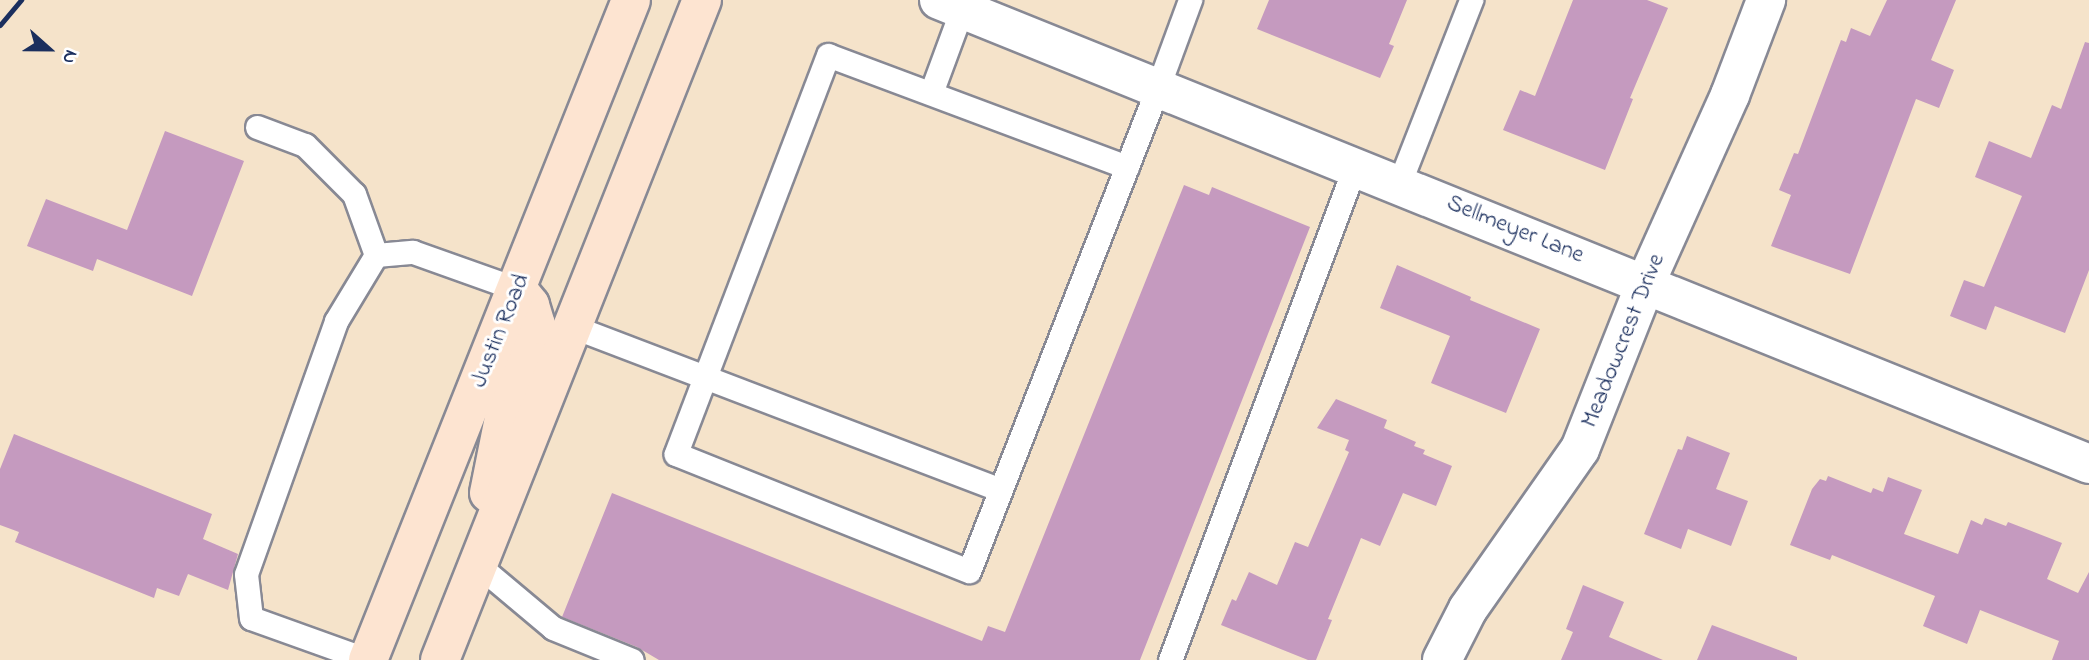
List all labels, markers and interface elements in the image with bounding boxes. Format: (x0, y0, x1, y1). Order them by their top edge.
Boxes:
north arrow (14, 14, 84, 84)
text: N (54, 46, 84, 68)
street label: Sellmeyer Lane (1442, 189, 1588, 271)
street label: Meadowcrest Drive (1576, 250, 1672, 432)
street label: Justin Road (465, 270, 537, 392)

